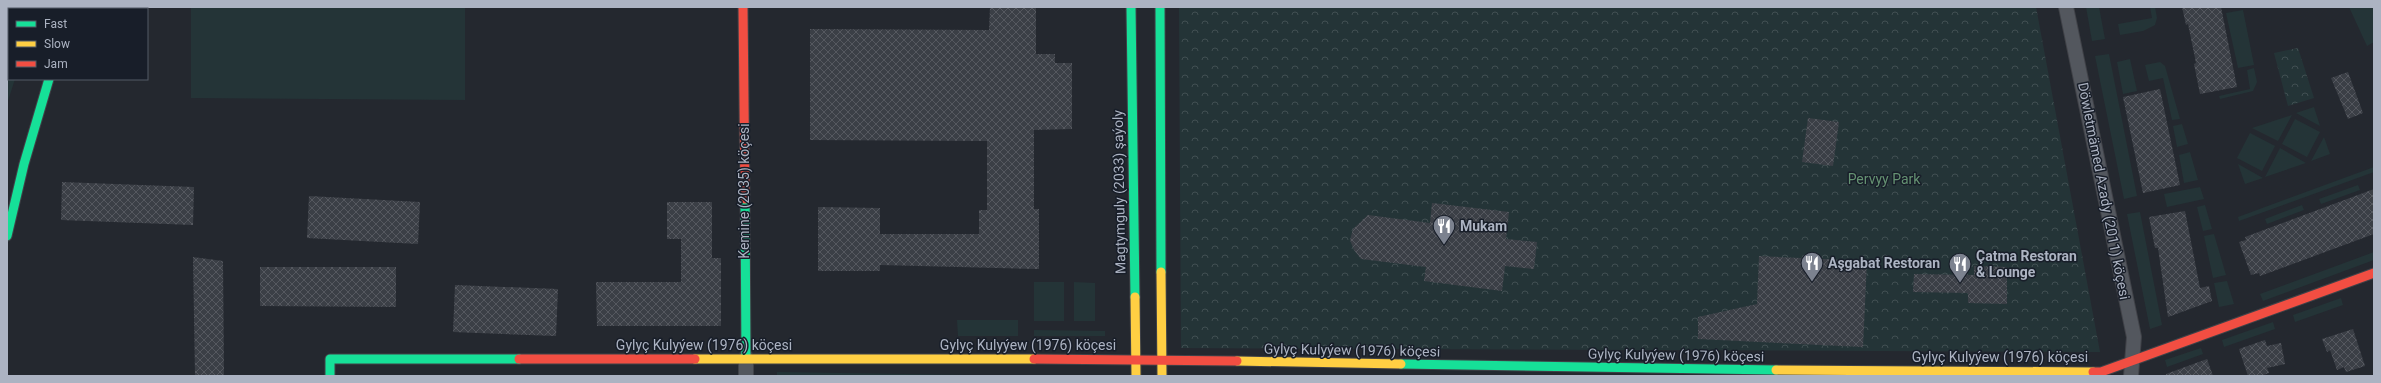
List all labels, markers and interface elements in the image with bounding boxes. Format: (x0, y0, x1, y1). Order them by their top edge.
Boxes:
legend (8, 8, 148, 80)
text: Fast (44, 17, 67, 31)
text: Slow (44, 37, 70, 51)
text: Jam (44, 57, 68, 71)
street label: Döwletmämed Azady (2011) köçesi (2074, 81, 2133, 301)
street label: Magtymguly (2033) şaýoly (1110, 109, 1129, 274)
street label: Kemine (2035) köçesi (736, 123, 753, 259)
park label: Pervyy Park (1848, 171, 1921, 187)
restaurant icon: Mukam (1431, 213, 1457, 246)
place label: Mukam (1460, 218, 1507, 234)
place label: Çatma Restoran & Lounge (1976, 248, 2077, 280)
restaurant icon: Aşgabat Restoran (1799, 250, 1825, 283)
restaurant icon: Çatma Restoran & Lounge (1947, 251, 1973, 284)
place label: Aşgabat Restoran (1828, 255, 1940, 271)
street label: Gylyç Kulyýew (1976) köçesi (616, 337, 792, 354)
street label: Gylyç Kulyýew (1976) köçesi (940, 337, 1116, 354)
street label: Gylyç Kulyýew (1976) köçesi (1264, 340, 1440, 361)
street label: Gylyç Kulyýew (1976) köçesi (1588, 345, 1764, 366)
street label: Gylyç Kulyýew (1976) köçesi (1912, 349, 2088, 366)

